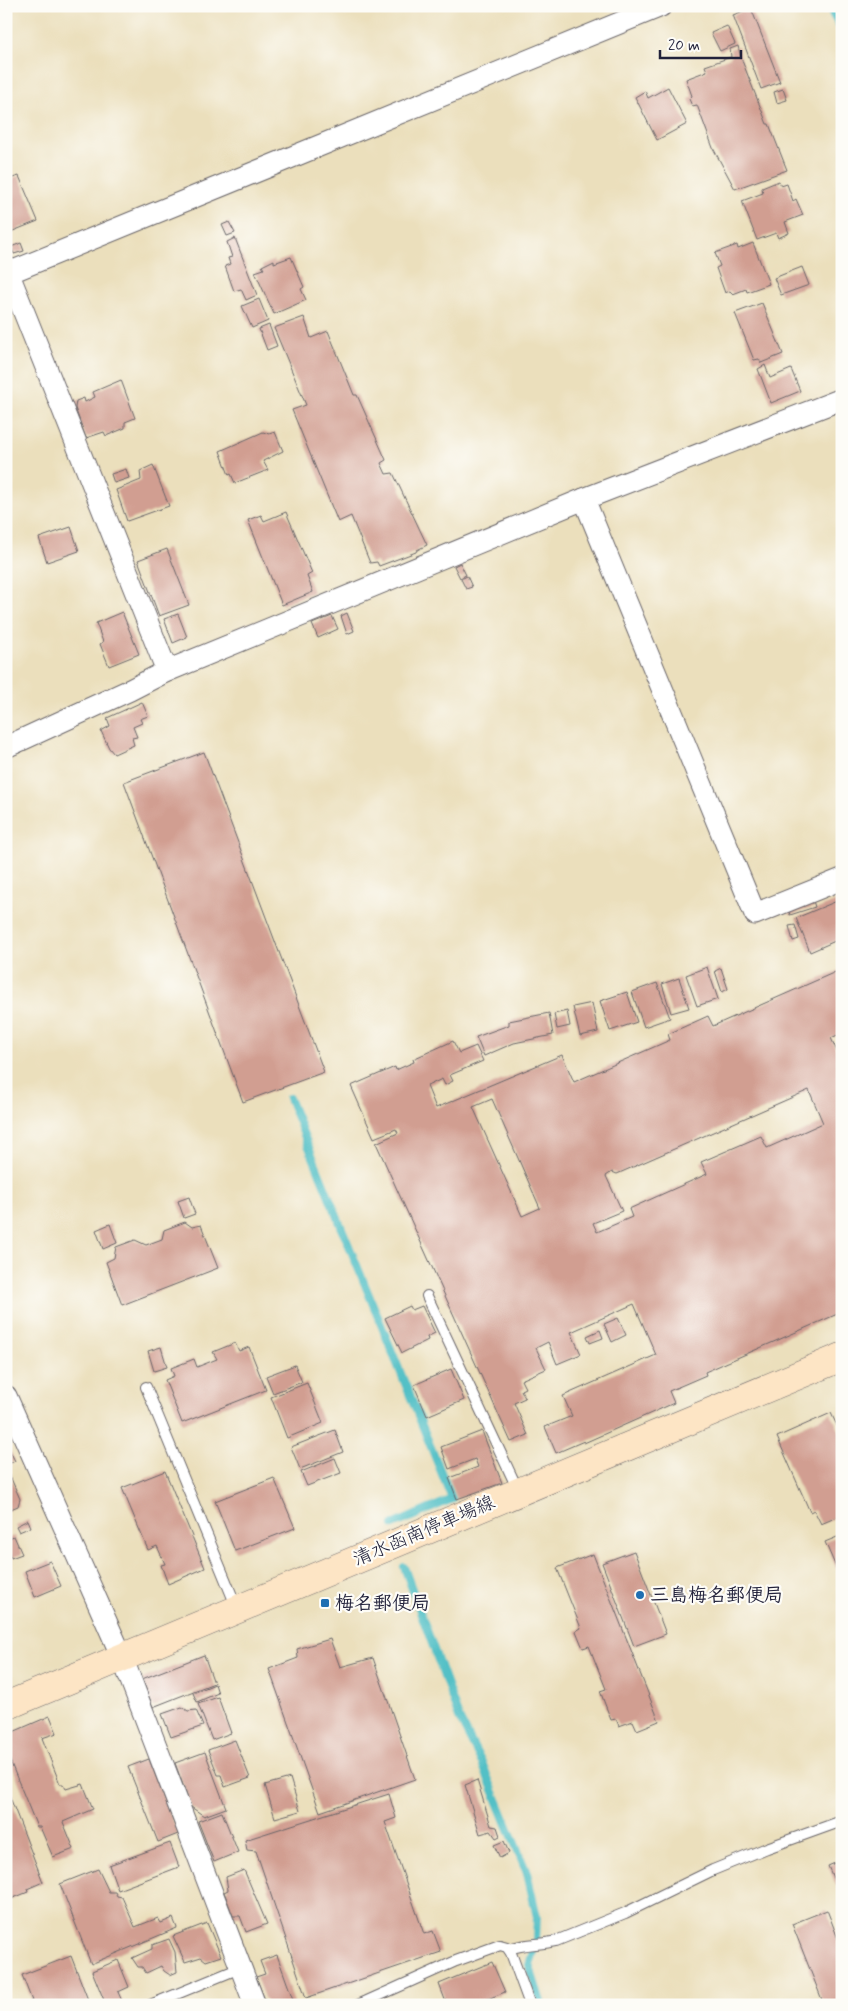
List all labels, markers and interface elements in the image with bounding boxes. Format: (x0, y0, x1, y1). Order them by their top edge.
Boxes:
scale bar (660, 28, 742, 60)
text: 20 m (668, 36, 700, 56)
street label: 清水函南停車場線 (349, 1490, 499, 1572)
place label: 三島梅名郵便局 (650, 1583, 783, 1608)
marker: 三島梅名郵便局 (634, 1589, 646, 1601)
place label: 梅名郵便局 (335, 1591, 430, 1616)
marker: 梅名郵便局 (319, 1597, 331, 1609)

